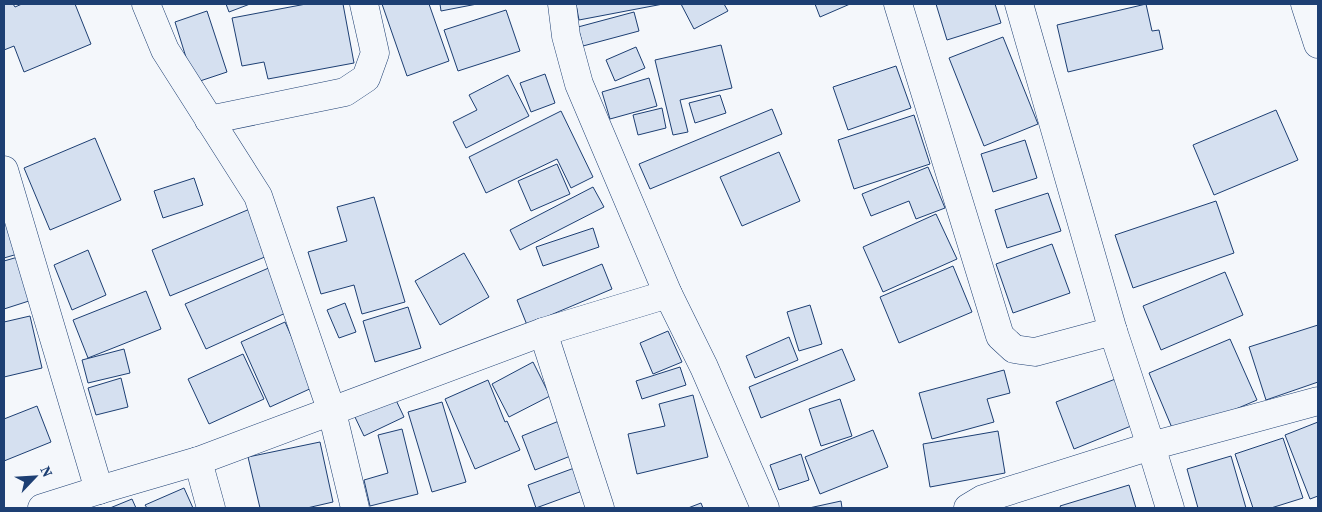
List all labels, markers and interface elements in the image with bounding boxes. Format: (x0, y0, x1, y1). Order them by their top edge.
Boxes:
north arrow (10, 452, 60, 502)
text: N (36, 463, 58, 480)

